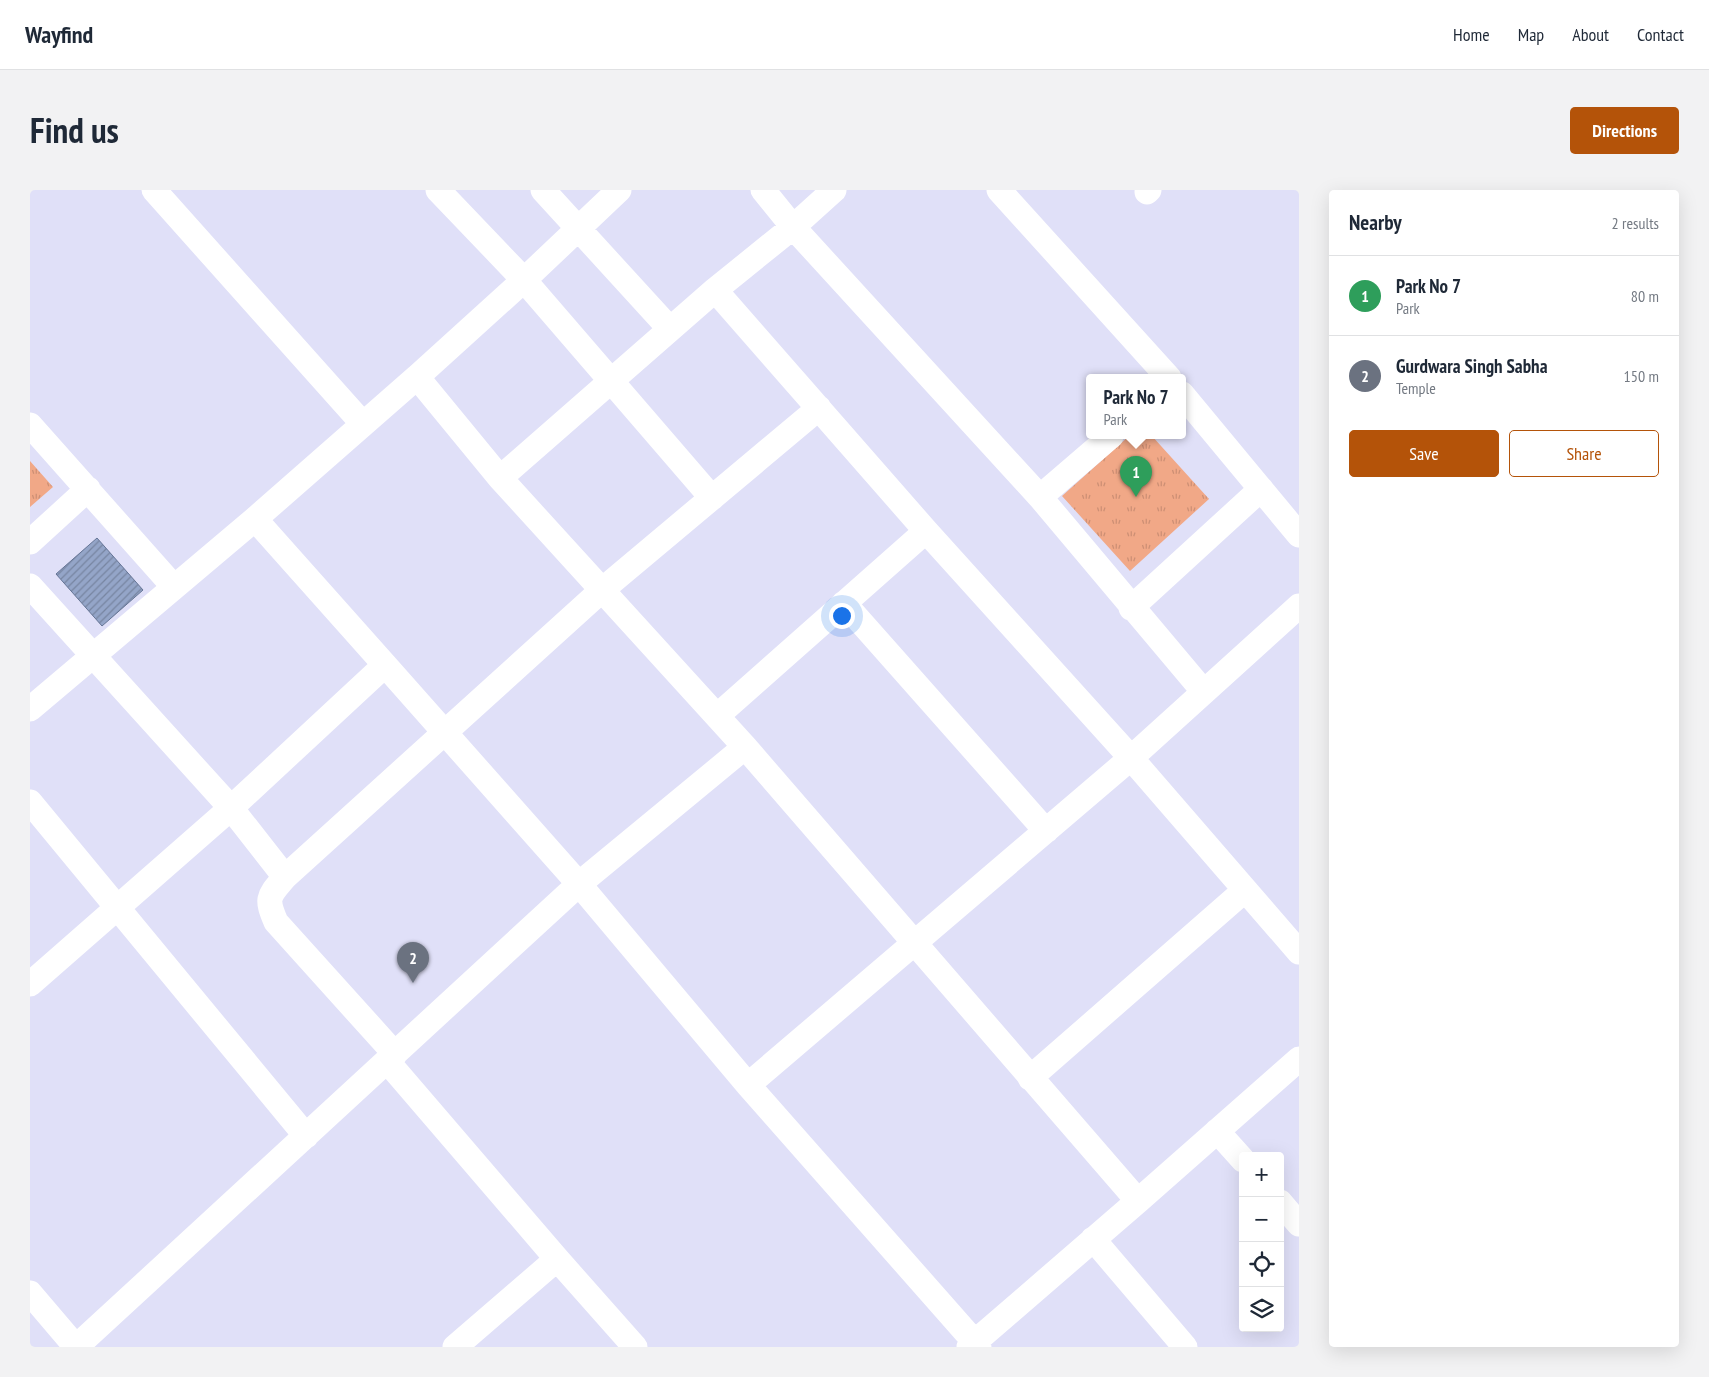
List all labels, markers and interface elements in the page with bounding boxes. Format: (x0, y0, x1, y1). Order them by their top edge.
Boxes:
text: Wayfind (25, 19, 93, 50)
text: Home (1453, 23, 1490, 46)
text: Map (1518, 23, 1544, 46)
text: About (1572, 23, 1609, 46)
text: Contact (1637, 23, 1684, 46)
text: Find us (30, 107, 119, 153)
button: Directions (1570, 107, 1679, 154)
text: Nearby (1349, 209, 1402, 236)
text: 2 results (1612, 213, 1659, 233)
text: Park No 7 (1396, 274, 1461, 298)
text: 1 (1361, 286, 1369, 306)
text: 80 m (1631, 286, 1659, 306)
text: Park (1396, 298, 1420, 318)
text: Gurdwara Singh Sabha (1396, 354, 1548, 378)
text: 2 (1361, 366, 1369, 386)
text: 150 m (1624, 366, 1659, 386)
popup (1086, 374, 1186, 439)
text: Temple (1396, 378, 1436, 398)
text: Park No 7 (1104, 385, 1168, 409)
text: Park (1104, 409, 1127, 429)
button: Save (1349, 430, 1499, 477)
button: Share (1509, 430, 1659, 477)
pin: 1 (1120, 456, 1152, 497)
your location (829, 603, 855, 629)
pin: 2 (397, 942, 429, 983)
map controls (1239, 1152, 1284, 1332)
button: + (1239, 1152, 1284, 1197)
button: − (1239, 1197, 1284, 1242)
button: locate (1239, 1242, 1284, 1287)
button: layers (1239, 1287, 1284, 1332)

